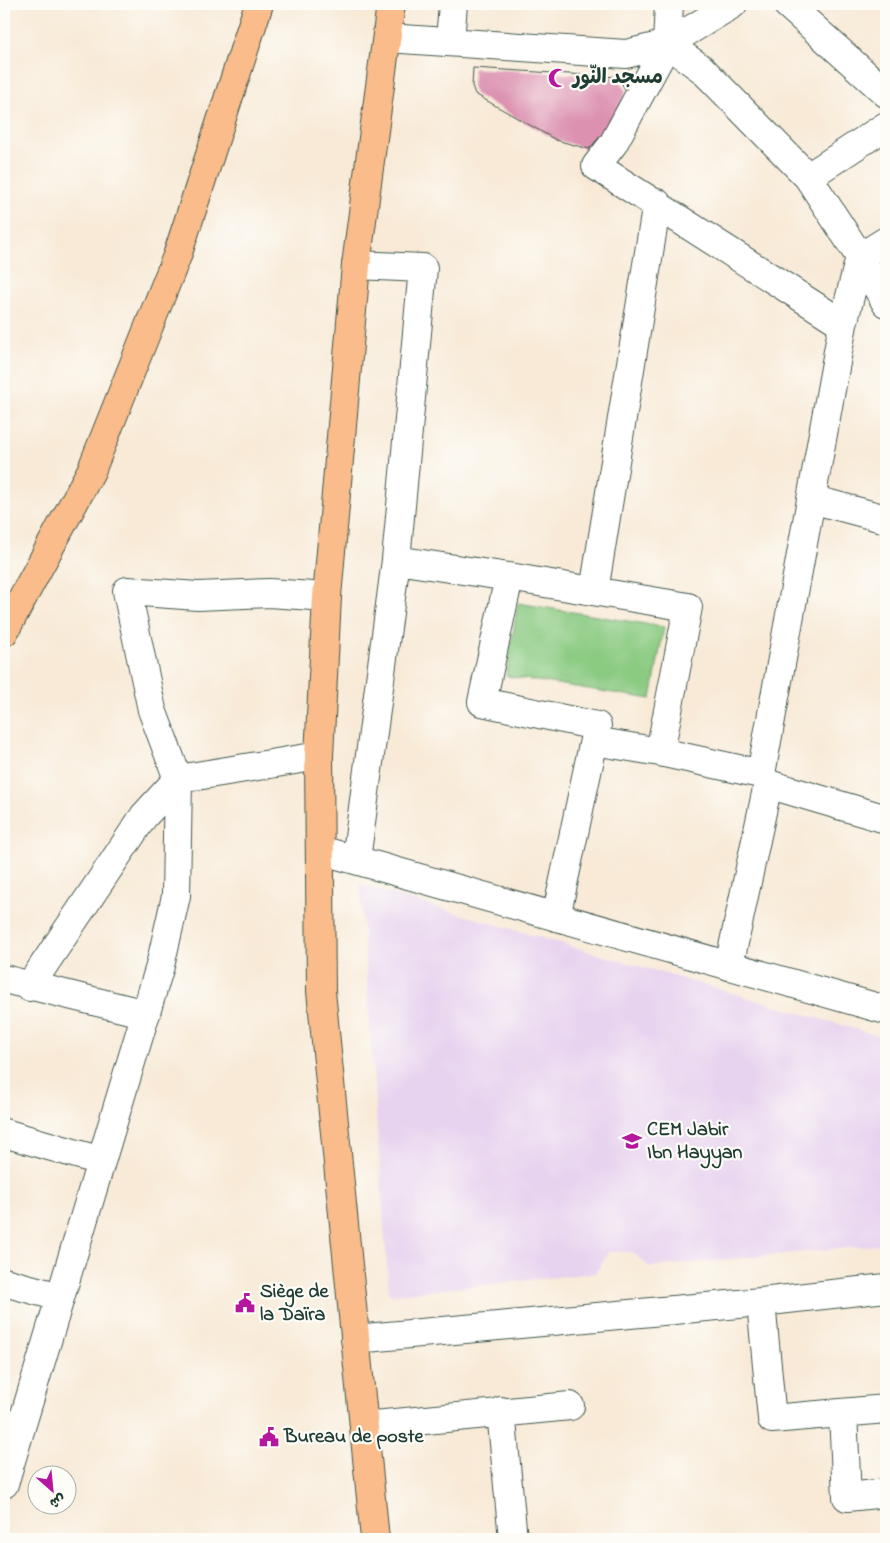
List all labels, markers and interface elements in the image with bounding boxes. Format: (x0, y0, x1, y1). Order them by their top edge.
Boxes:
place label: مسجد النّور (571, 64, 663, 93)
mosque icon: مسجد النّور (547, 67, 569, 89)
place label: CEM Jabir Ibn Hayyan (647, 1116, 743, 1169)
school or university icon: CEM Jabir Ibn Hayyan (621, 1130, 643, 1152)
place label: Siège de la Daïra (260, 1278, 330, 1330)
public building icon: Siège de la Daïra (234, 1292, 256, 1314)
place label: Bureau de poste (283, 1423, 425, 1452)
public building icon: Bureau de poste (258, 1426, 280, 1448)
north arrow (28, 1466, 78, 1516)
text: ش (46, 1487, 69, 1513)

